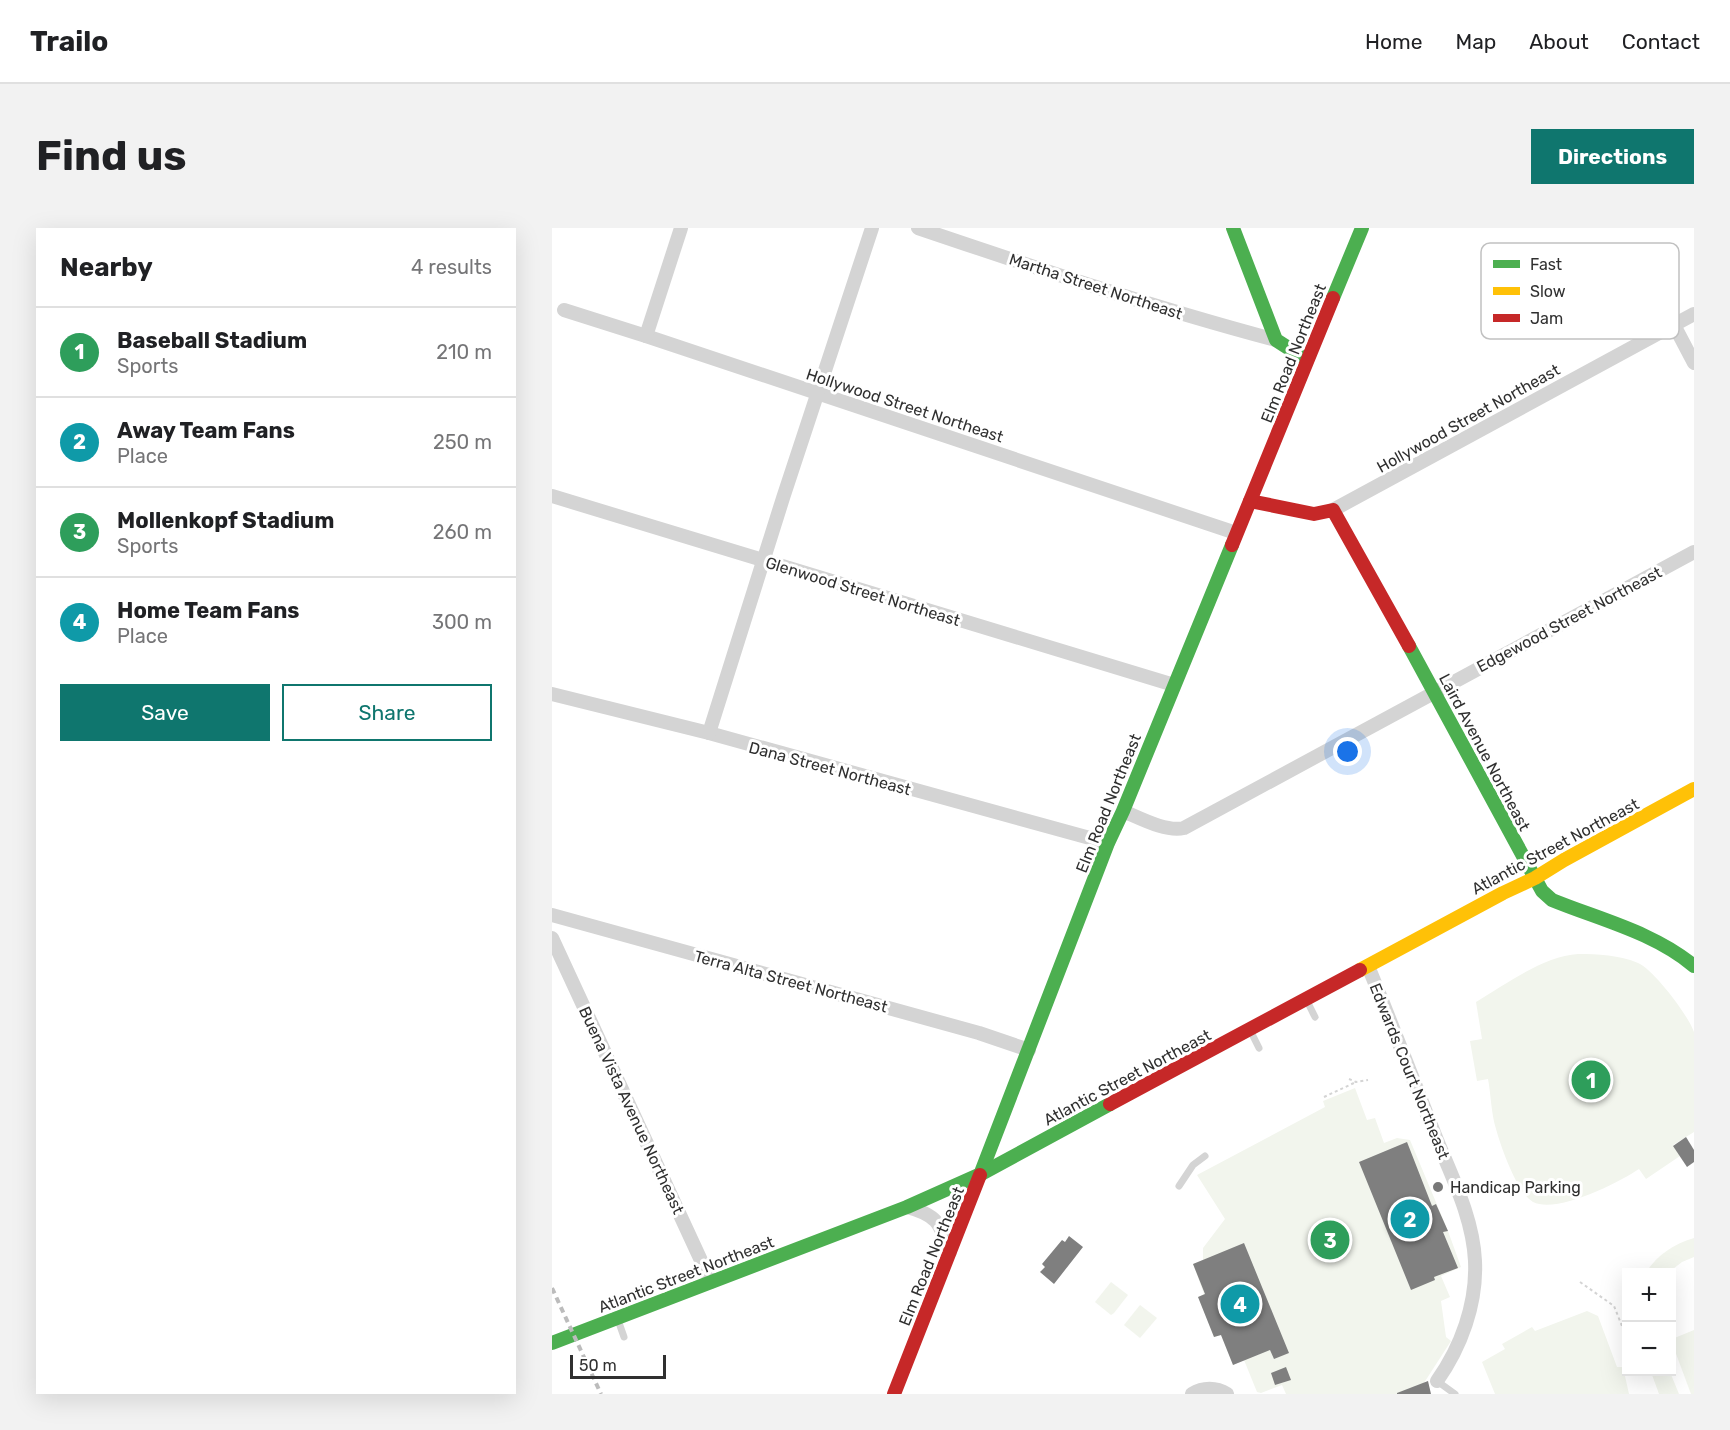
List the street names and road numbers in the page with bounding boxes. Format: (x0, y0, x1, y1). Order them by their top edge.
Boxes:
street label: Martha Street Northeast (1007, 249, 1185, 323)
street label: Elm Road Northeast (1257, 281, 1330, 425)
street label: Hollywood Street Northeast (1373, 360, 1563, 477)
street label: Hollywood Street Northeast (804, 365, 1006, 446)
street label: Glenwood Street Northeast (763, 553, 962, 630)
street label: Edgewood Street Northeast (1474, 563, 1665, 676)
street label: Laird Avenue Northeast (1435, 670, 1534, 834)
street label: Elm Road Northeast (1072, 731, 1145, 875)
street label: Dana Street Northeast (747, 738, 913, 799)
street label: Atlantic Street Northeast (1468, 794, 1642, 899)
street label: Terra Alta Street Northeast (692, 946, 890, 1016)
street label: Edwards Court Northeast (1365, 980, 1454, 1162)
street label: Buena Vista Avenue Northeast (575, 1003, 688, 1217)
street label: Atlantic Street Northeast (1040, 1025, 1214, 1130)
street label: Elm Road Northeast (895, 1184, 968, 1328)
street label: Atlantic Street Northeast (596, 1232, 777, 1317)

